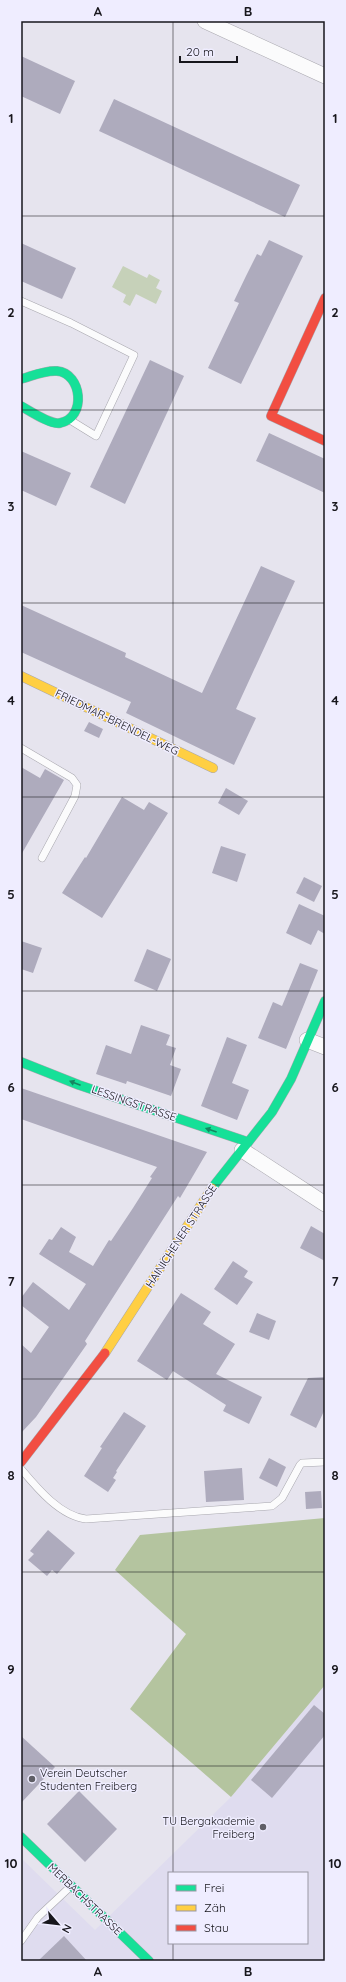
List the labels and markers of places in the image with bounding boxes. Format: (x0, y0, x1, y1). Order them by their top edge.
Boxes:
place label: Verein Deutscher Studenten Freiberg (40, 1766, 137, 1793)
marker: Verein Deutscher Studenten Freiberg (27, 1774, 37, 1784)
place label: TU Bergakademie Freiberg (163, 1814, 255, 1841)
marker: TU Bergakademie Freiberg (258, 1822, 268, 1832)

